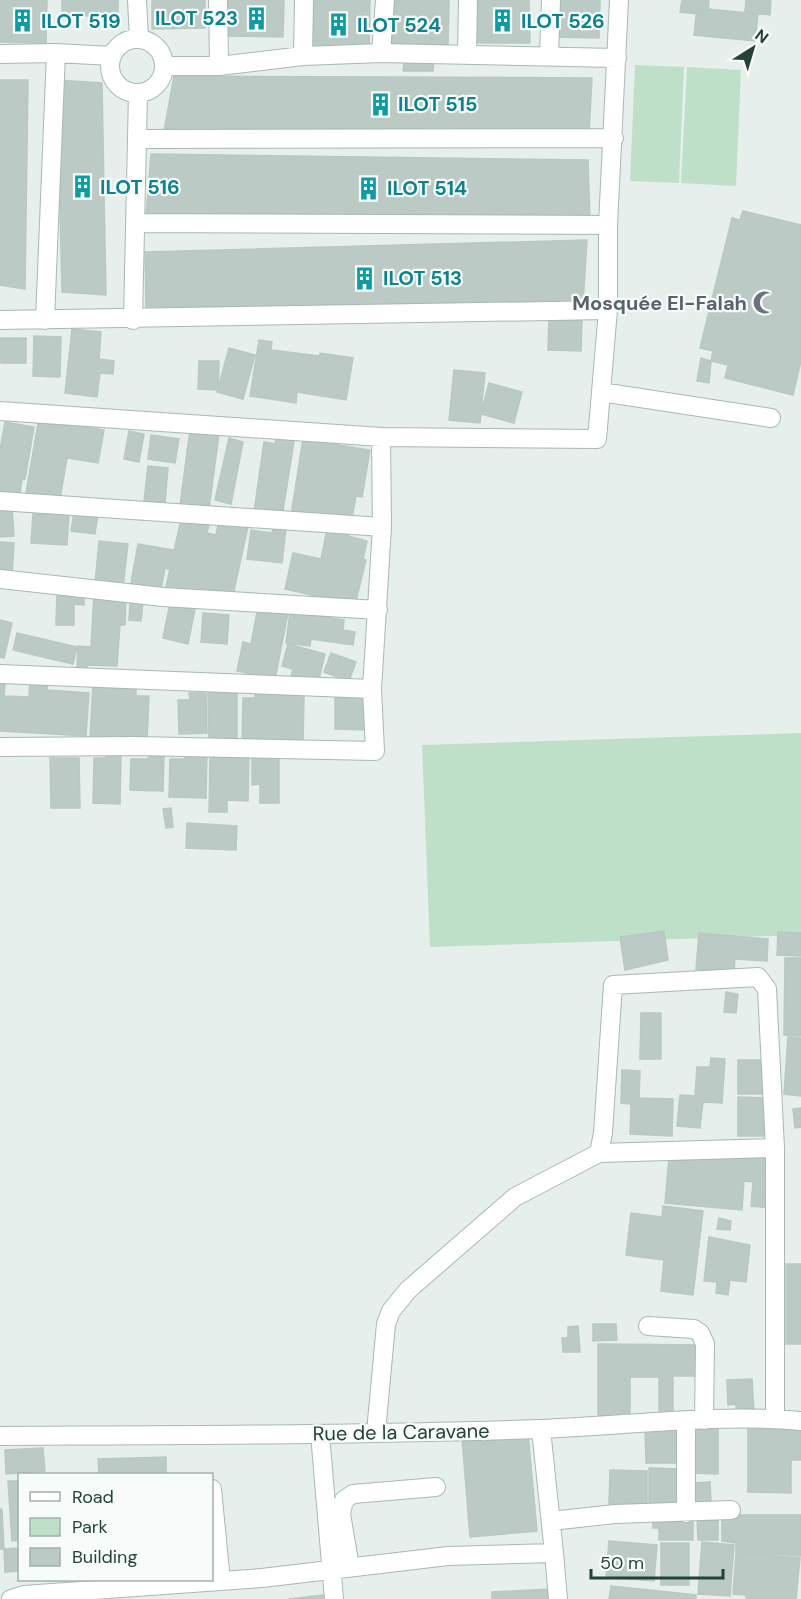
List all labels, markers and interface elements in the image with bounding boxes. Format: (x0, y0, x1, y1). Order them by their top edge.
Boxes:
place label: ILOT 523 (155, 5, 238, 31)
building icon: ILOT 523 (243, 5, 269, 31)
building icon: ILOT 519 (10, 8, 36, 34)
place label: ILOT 519 (41, 8, 121, 34)
building icon: ILOT 526 (490, 8, 516, 34)
place label: ILOT 526 (521, 8, 605, 34)
building icon: ILOT 524 (326, 12, 352, 38)
place label: ILOT 524 (357, 12, 441, 38)
north arrow (723, 18, 783, 78)
text: N (751, 25, 773, 48)
building icon: ILOT 515 (367, 91, 393, 117)
place label: ILOT 515 (398, 91, 477, 117)
building icon: ILOT 516 (69, 174, 95, 200)
place label: ILOT 516 (100, 174, 180, 200)
building icon: ILOT 514 (356, 175, 382, 201)
place label: ILOT 514 (387, 175, 467, 201)
building icon: ILOT 513 (352, 265, 378, 291)
place label: ILOT 513 (383, 265, 462, 291)
place label: Mosquée El-Falah (572, 290, 747, 316)
mosque icon: Mosquée El-Falah (752, 290, 778, 316)
street label: Rue de la Caravane (312, 1417, 490, 1447)
legend (18, 1473, 213, 1581)
text: Road (72, 1485, 114, 1509)
text: Park (72, 1515, 108, 1539)
scale bar (591, 1542, 723, 1580)
text: Building (72, 1545, 137, 1569)
text: 50 m (600, 1551, 644, 1575)

